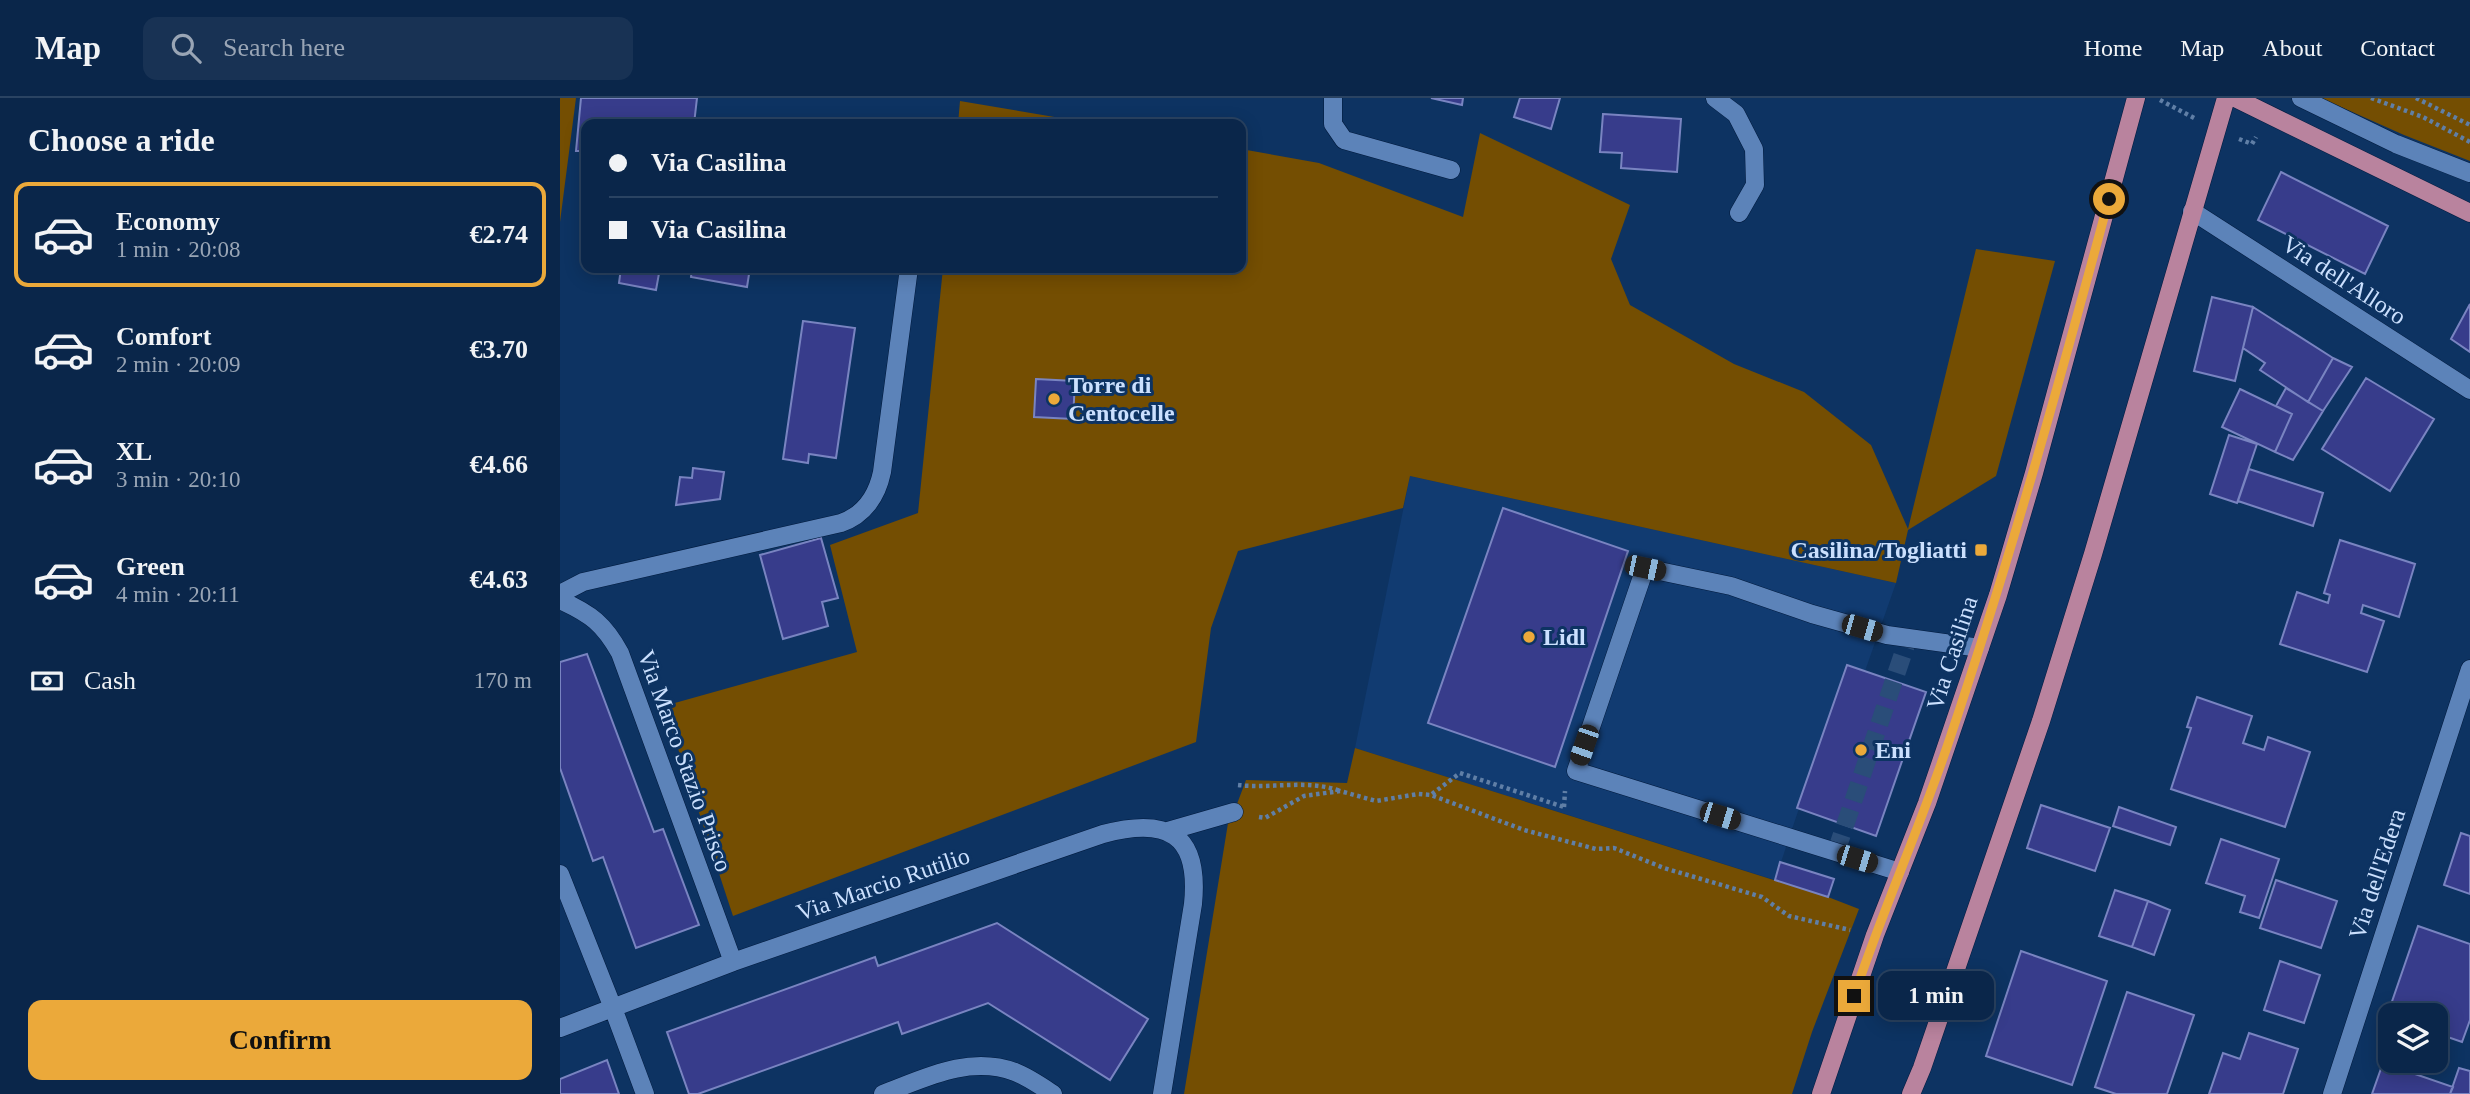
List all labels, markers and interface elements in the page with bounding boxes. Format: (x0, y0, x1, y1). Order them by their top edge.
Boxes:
search box (143, 17, 633, 80)
icon: search (167, 29, 205, 67)
text: Map (35, 30, 101, 66)
text: Search here (223, 33, 345, 62)
text: Home (2084, 35, 2142, 61)
text: Map (2180, 35, 2224, 61)
text: About (2262, 35, 2322, 61)
text: Contact (2360, 35, 2435, 61)
text: Choose a ride (28, 122, 215, 158)
text: Via Casilina (651, 148, 787, 177)
route start (2093, 183, 2125, 215)
icon: car (32, 203, 95, 266)
text: Economy (116, 207, 220, 236)
text: Via Casilina (651, 215, 787, 244)
text: €2.74 (470, 220, 528, 249)
street label: Via dell'Alloro (2277, 230, 2411, 330)
text: 1 min · 20:08 (116, 237, 241, 262)
icon: car (32, 318, 95, 381)
text: Comfort (116, 322, 211, 351)
text: €3.70 (470, 335, 528, 364)
text: 2 min · 20:09 (116, 352, 241, 377)
place label: Torre di Centocelle (1068, 372, 1175, 426)
marker: Torre di Centocelle (1046, 391, 1062, 407)
icon: car (32, 433, 95, 496)
text: XL (116, 437, 152, 466)
text: €4.66 (470, 450, 528, 479)
text: 3 min · 20:10 (116, 467, 241, 492)
place label: Casilina/Togliatti (1791, 537, 1967, 563)
marker: Casilina/Togliatti (1973, 542, 1989, 558)
icon: car (32, 548, 95, 611)
text: Green (116, 552, 185, 581)
car (1623, 553, 1668, 583)
text: €4.63 (470, 565, 528, 594)
text: 4 min · 20:11 (116, 582, 240, 607)
street label: Via Casilina (1921, 593, 1983, 713)
car (1839, 612, 1886, 644)
place label: Lidl (1543, 624, 1586, 650)
marker: Lidl (1521, 629, 1537, 645)
street label: Via Marco Stazio Prisco (633, 647, 737, 875)
icon: cash (28, 662, 66, 700)
text: Cash (84, 666, 136, 695)
text: 170 m (474, 668, 532, 693)
car (1568, 722, 1601, 768)
place label: Eni (1875, 737, 1911, 763)
marker: Eni (1853, 742, 1869, 758)
car (1697, 800, 1744, 832)
street label: Via dell'Edera (2344, 805, 2410, 942)
street label: Via Marcio Rutilio (793, 842, 973, 926)
car (1834, 843, 1881, 875)
callout: 1 min (1878, 972, 1994, 1020)
route end (1838, 980, 1870, 1012)
text: 1 min (1908, 983, 1964, 1008)
button: Confirm (28, 1000, 532, 1080)
map controls (2378, 1003, 2448, 1073)
button: layers (2378, 1003, 2448, 1073)

